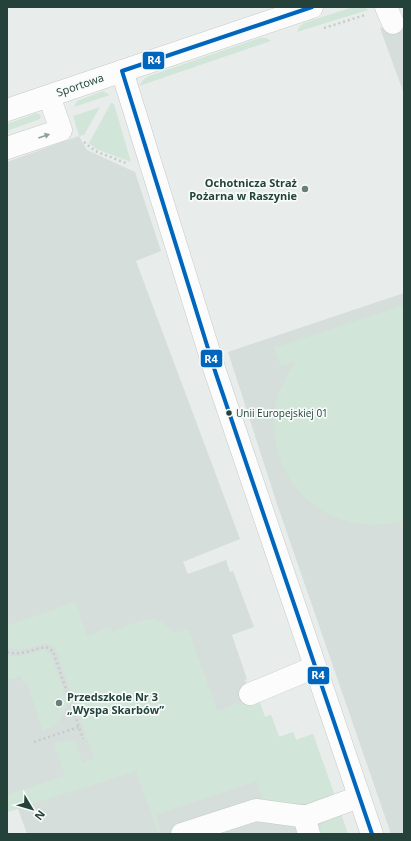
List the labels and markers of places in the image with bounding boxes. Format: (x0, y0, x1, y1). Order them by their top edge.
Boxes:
place label: Ochotnicza Straż Pożarna w Raszynie (189, 175, 298, 203)
marker: Ochotnicza Straż Pożarna w Raszynie (300, 184, 310, 194)
place label: Unii Europejskiej 01 (236, 406, 328, 420)
marker: Unii Europejskiej 01 (224, 408, 234, 418)
place label: Przedszkole Nr 3 „Wyspa Skarbów” (67, 689, 164, 717)
marker: Przedszkole Nr 3 „Wyspa Skarbów” (54, 698, 64, 708)

